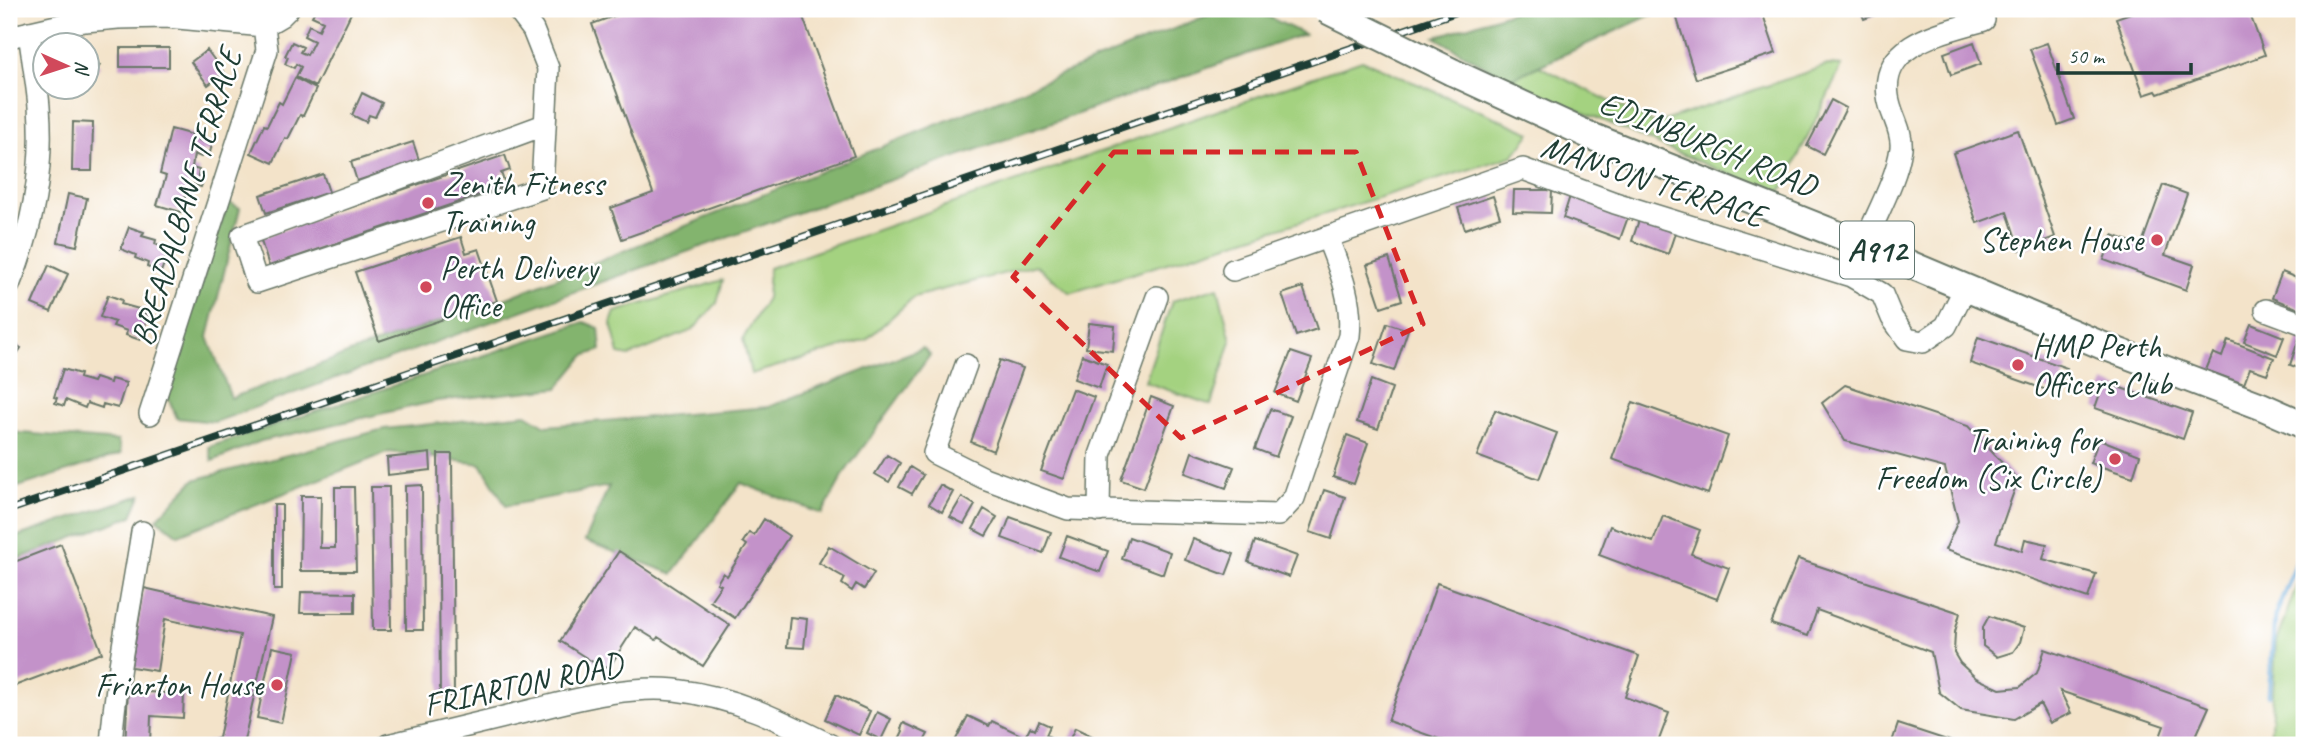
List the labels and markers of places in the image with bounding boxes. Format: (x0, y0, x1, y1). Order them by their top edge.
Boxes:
place label: Zenith Fitness Training (442, 163, 606, 243)
marker: Zenith Fitness Training (420, 195, 436, 211)
place label: Stephen House (1979, 219, 2145, 261)
marker: Stephen House (2149, 232, 2165, 248)
place label: Perth Delivery Office (440, 247, 600, 327)
marker: Perth Delivery Office (418, 279, 434, 295)
place label: HMP Perth Officers Club (2032, 325, 2173, 405)
marker: HMP Perth Officers Club (2010, 357, 2026, 373)
place label: Training for Freedom (Six Circle) (1875, 419, 2104, 499)
marker: Training for Freedom (Six Circle) (2107, 451, 2123, 467)
place label: Friarton House (95, 664, 265, 706)
marker: Friarton House (269, 677, 285, 693)

